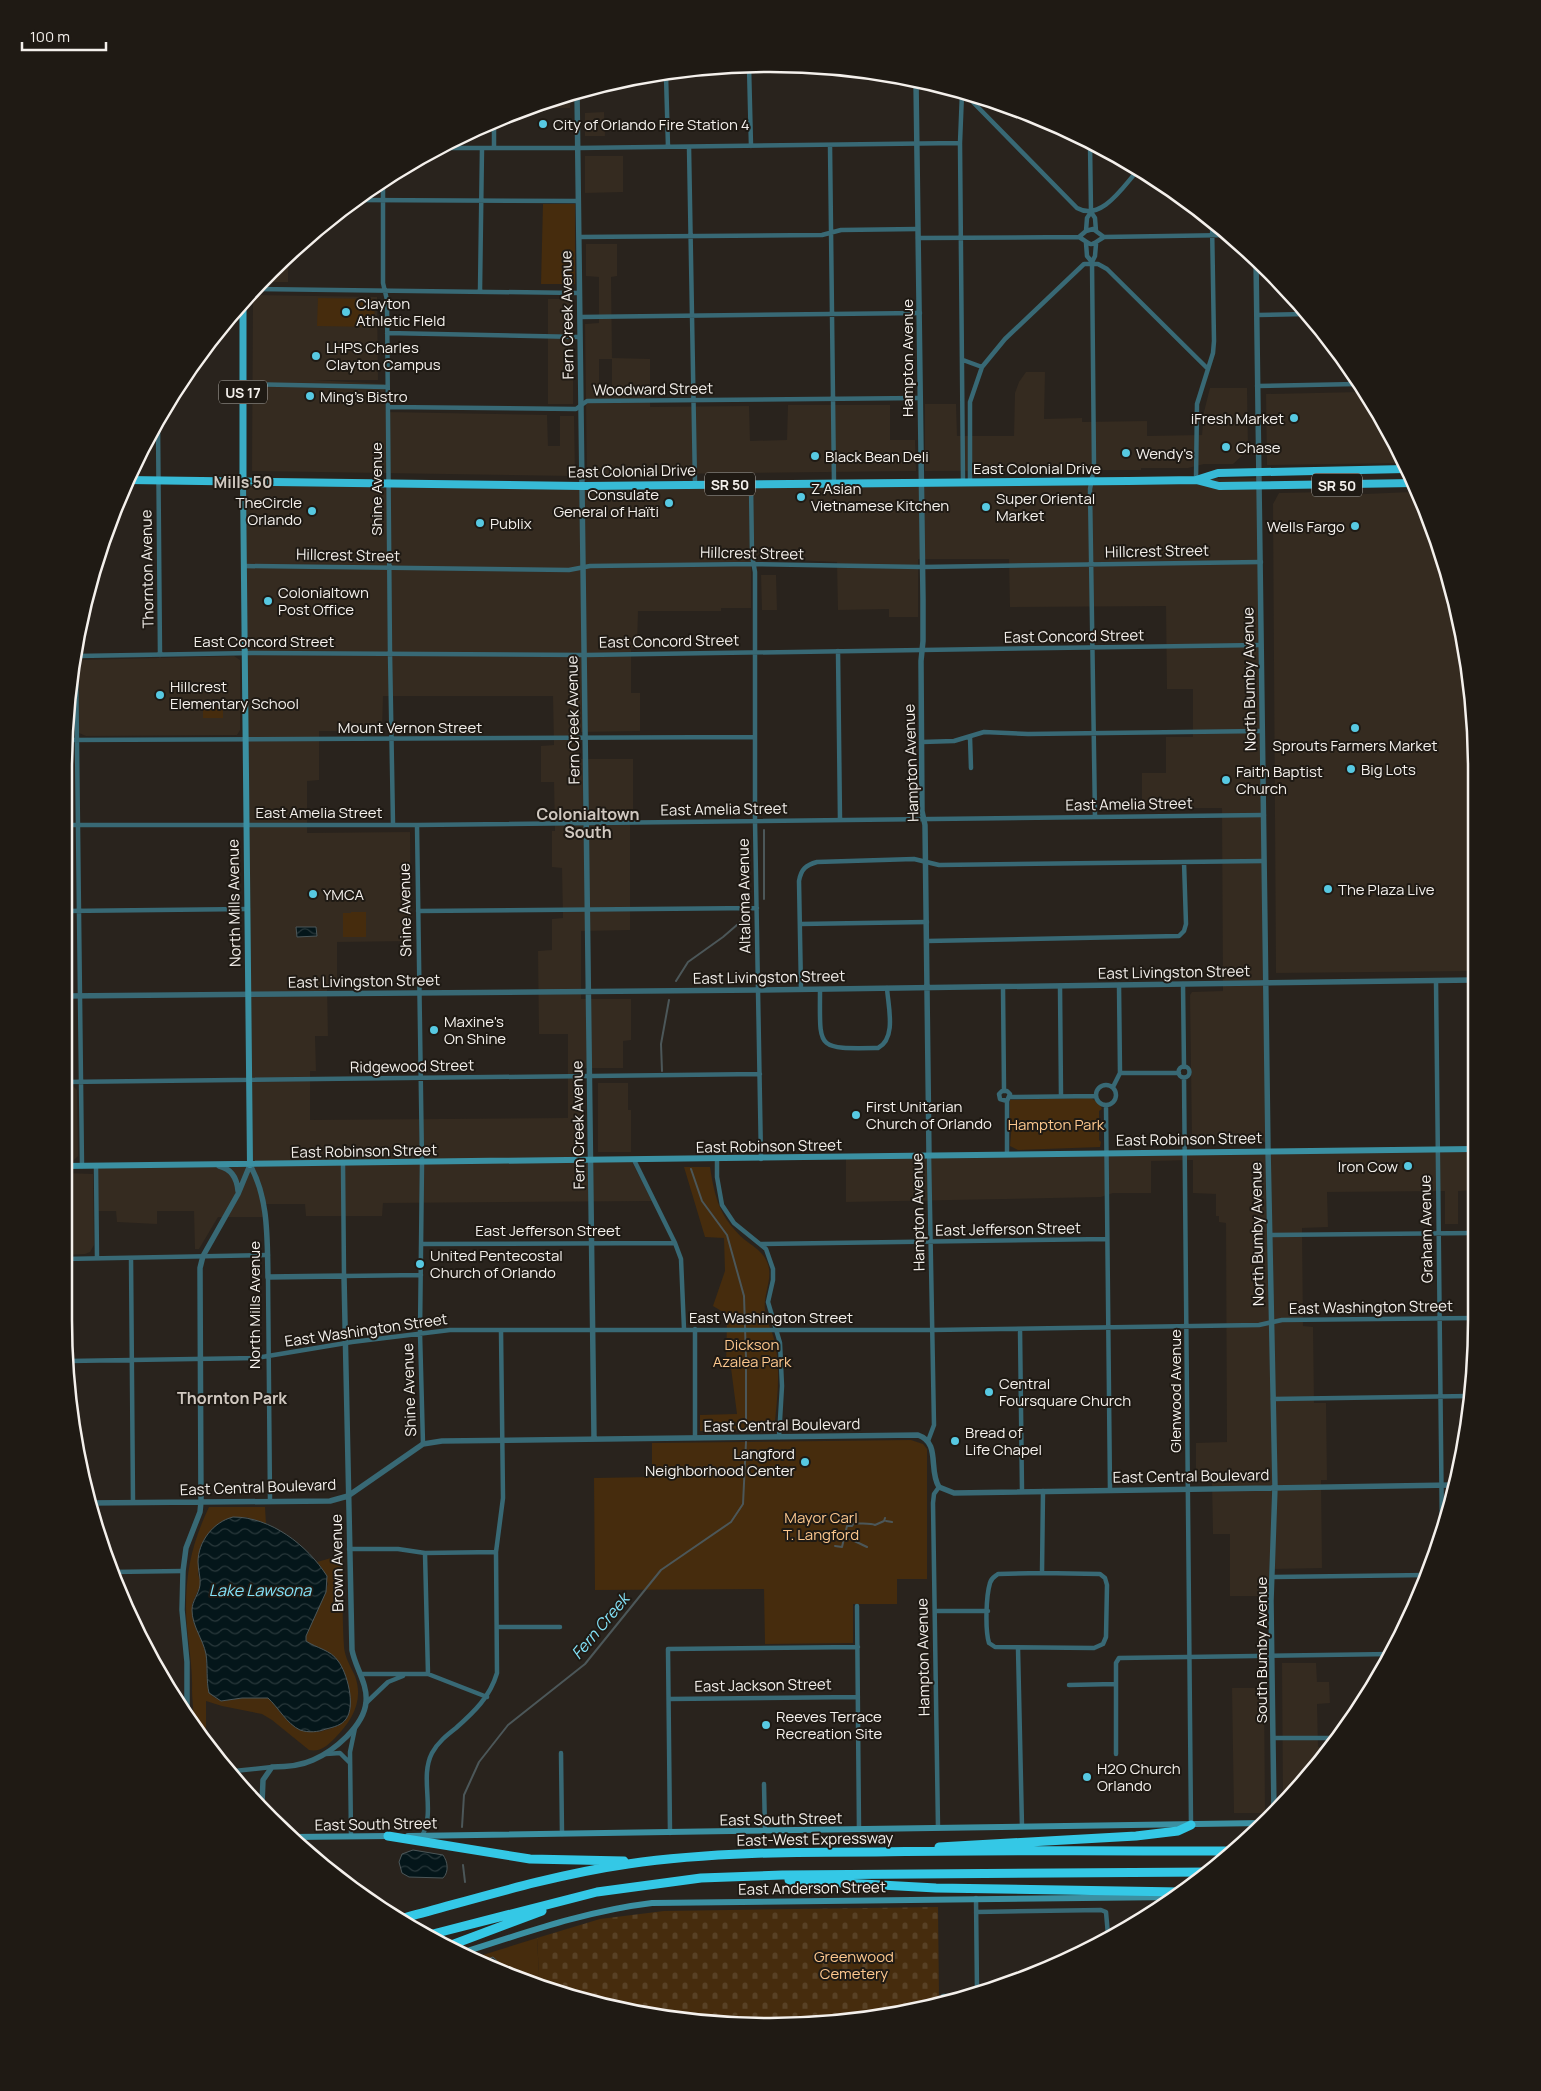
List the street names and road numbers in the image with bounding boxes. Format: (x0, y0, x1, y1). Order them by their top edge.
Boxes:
street label: Fern Creek Avenue (555, 250, 579, 380)
street label: Hampton Avenue (897, 299, 918, 417)
street label: Woodward Street (593, 377, 713, 401)
road number: US 17 (219, 381, 267, 404)
street label: Shine Avenue (366, 442, 387, 536)
street label: East Colonial Drive (973, 458, 1101, 479)
street label: East Colonial Drive (568, 459, 696, 483)
road number: SR 50 (705, 472, 755, 496)
road number: SR 50 (1312, 474, 1362, 496)
street label: Thornton Avenue (135, 509, 159, 629)
street label: Hillcrest Street (1105, 540, 1209, 562)
street label: Hillcrest Street (700, 542, 804, 564)
street label: Hillcrest Street (296, 544, 400, 566)
street label: North Bumby Avenue (1237, 607, 1261, 751)
street label: East Concord Street (1004, 624, 1144, 648)
street label: East Concord Street (599, 629, 739, 653)
street label: East Concord Street (194, 631, 334, 652)
street label: Fern Creek Avenue (561, 655, 585, 785)
street label: Hampton Avenue (898, 703, 924, 822)
street label: Mount Vernon Street (338, 717, 482, 738)
street label: East Amelia Street (1065, 792, 1193, 816)
street label: East Amelia Street (660, 797, 788, 821)
street label: East Amelia Street (255, 802, 383, 823)
street label: Altaloma Avenue (732, 838, 756, 954)
street label: North Mills Avenue (222, 839, 246, 967)
street label: Shine Avenue (394, 863, 416, 957)
street label: East Livingston Street (1098, 960, 1250, 984)
street label: East Livingston Street (693, 965, 845, 989)
street label: East Livingston Street (288, 969, 440, 993)
street label: Ridgewood Street (350, 1054, 474, 1078)
street label: Fern Creek Avenue (566, 1060, 590, 1190)
street label: East Robinson Street (1116, 1127, 1262, 1151)
street label: East Robinson Street (696, 1134, 842, 1158)
street label: East Robinson Street (291, 1139, 437, 1163)
street label: Hampton Avenue (906, 1153, 930, 1271)
street label: North Bumby Avenue (1245, 1162, 1269, 1306)
street label: Graham Avenue (1415, 1174, 1437, 1283)
street label: East Jefferson Street (935, 1217, 1081, 1241)
street label: East Jefferson Street (475, 1220, 621, 1241)
street label: North Mills Avenue (244, 1241, 265, 1369)
street label: East Washington Street (1289, 1295, 1453, 1319)
street label: East Washington Street (689, 1307, 853, 1328)
street label: East Washington Street (283, 1308, 449, 1352)
street label: Glenwood Avenue (1165, 1329, 1186, 1453)
street label: Shine Avenue (397, 1343, 421, 1437)
street label: East Central Boulevard (704, 1413, 860, 1437)
street label: East Central Boulevard (1113, 1464, 1269, 1488)
street label: East Central Boulevard (179, 1474, 337, 1500)
street label: Brown Avenue (326, 1514, 348, 1612)
street label: South Bumby Avenue (1251, 1577, 1272, 1723)
street label: Hampton Avenue (911, 1598, 935, 1716)
street label: East Jackson Street (694, 1673, 832, 1697)
street label: East South Street (719, 1807, 843, 1831)
street label: East South Street (314, 1812, 438, 1836)
street label: East-West Expressway (736, 1827, 894, 1851)
street label: East Anderson Street (738, 1876, 886, 1900)

